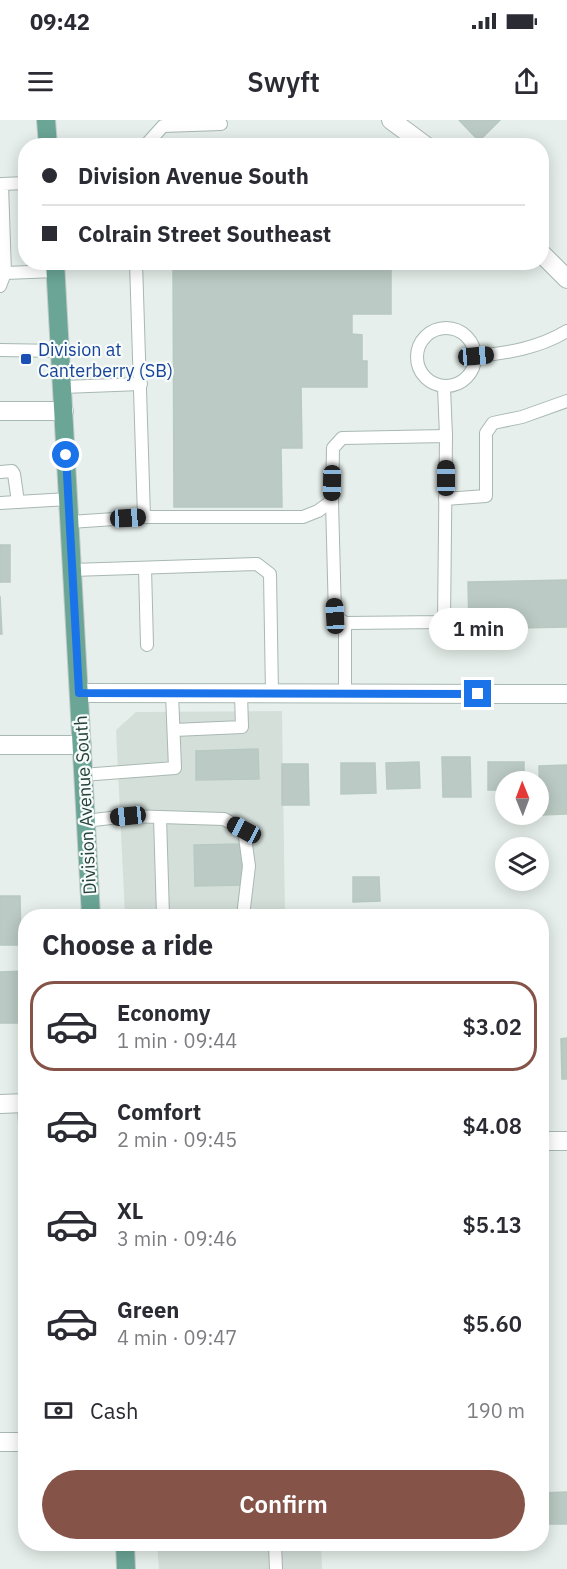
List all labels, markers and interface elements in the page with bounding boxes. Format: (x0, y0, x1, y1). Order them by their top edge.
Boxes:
text: 09:42 (30, 7, 90, 36)
text: Swyft (247, 64, 320, 99)
icon: menu (24, 65, 57, 98)
icon: share (510, 65, 543, 98)
text: Division Avenue South (78, 161, 309, 190)
text: Colrain Street Southeast (78, 219, 331, 248)
place label: Division at Canterberry (SB) (38, 338, 173, 382)
car (457, 345, 495, 367)
marker: Division at Canterberry (SB) (19, 352, 33, 366)
route start (52, 441, 79, 468)
car (437, 460, 455, 496)
car (323, 465, 341, 501)
car (110, 508, 146, 528)
car (325, 598, 345, 634)
callout: 1 min (428, 607, 528, 649)
text: 1 min (453, 615, 504, 642)
route end (464, 680, 491, 707)
street label: Division Avenue South (69, 715, 101, 895)
north arrow (495, 771, 549, 825)
map controls (495, 771, 549, 891)
car (109, 805, 147, 827)
car (224, 814, 264, 846)
button: layers (495, 837, 549, 891)
text: Choose a ride (42, 927, 213, 962)
text: Economy (117, 998, 211, 1027)
icon: car (45, 999, 99, 1053)
text: $3.02 (463, 1012, 522, 1041)
text: 1 min · 09:44 (117, 1027, 237, 1054)
text: Comfort (117, 1097, 201, 1126)
icon: car (45, 1098, 99, 1152)
text: $4.08 (463, 1111, 522, 1140)
text: 2 min · 09:45 (117, 1126, 237, 1153)
text: XL (117, 1196, 143, 1225)
icon: car (45, 1197, 99, 1251)
text: $5.13 (463, 1210, 522, 1239)
text: 3 min · 09:46 (117, 1225, 237, 1252)
text: Green (117, 1295, 179, 1324)
icon: car (45, 1296, 99, 1350)
text: $5.60 (463, 1309, 522, 1338)
text: 4 min · 09:47 (117, 1324, 237, 1351)
icon: cash (42, 1394, 75, 1427)
text: Cash (90, 1396, 139, 1425)
text: 190 m (467, 1397, 525, 1424)
button: Confirm (42, 1470, 525, 1539)

